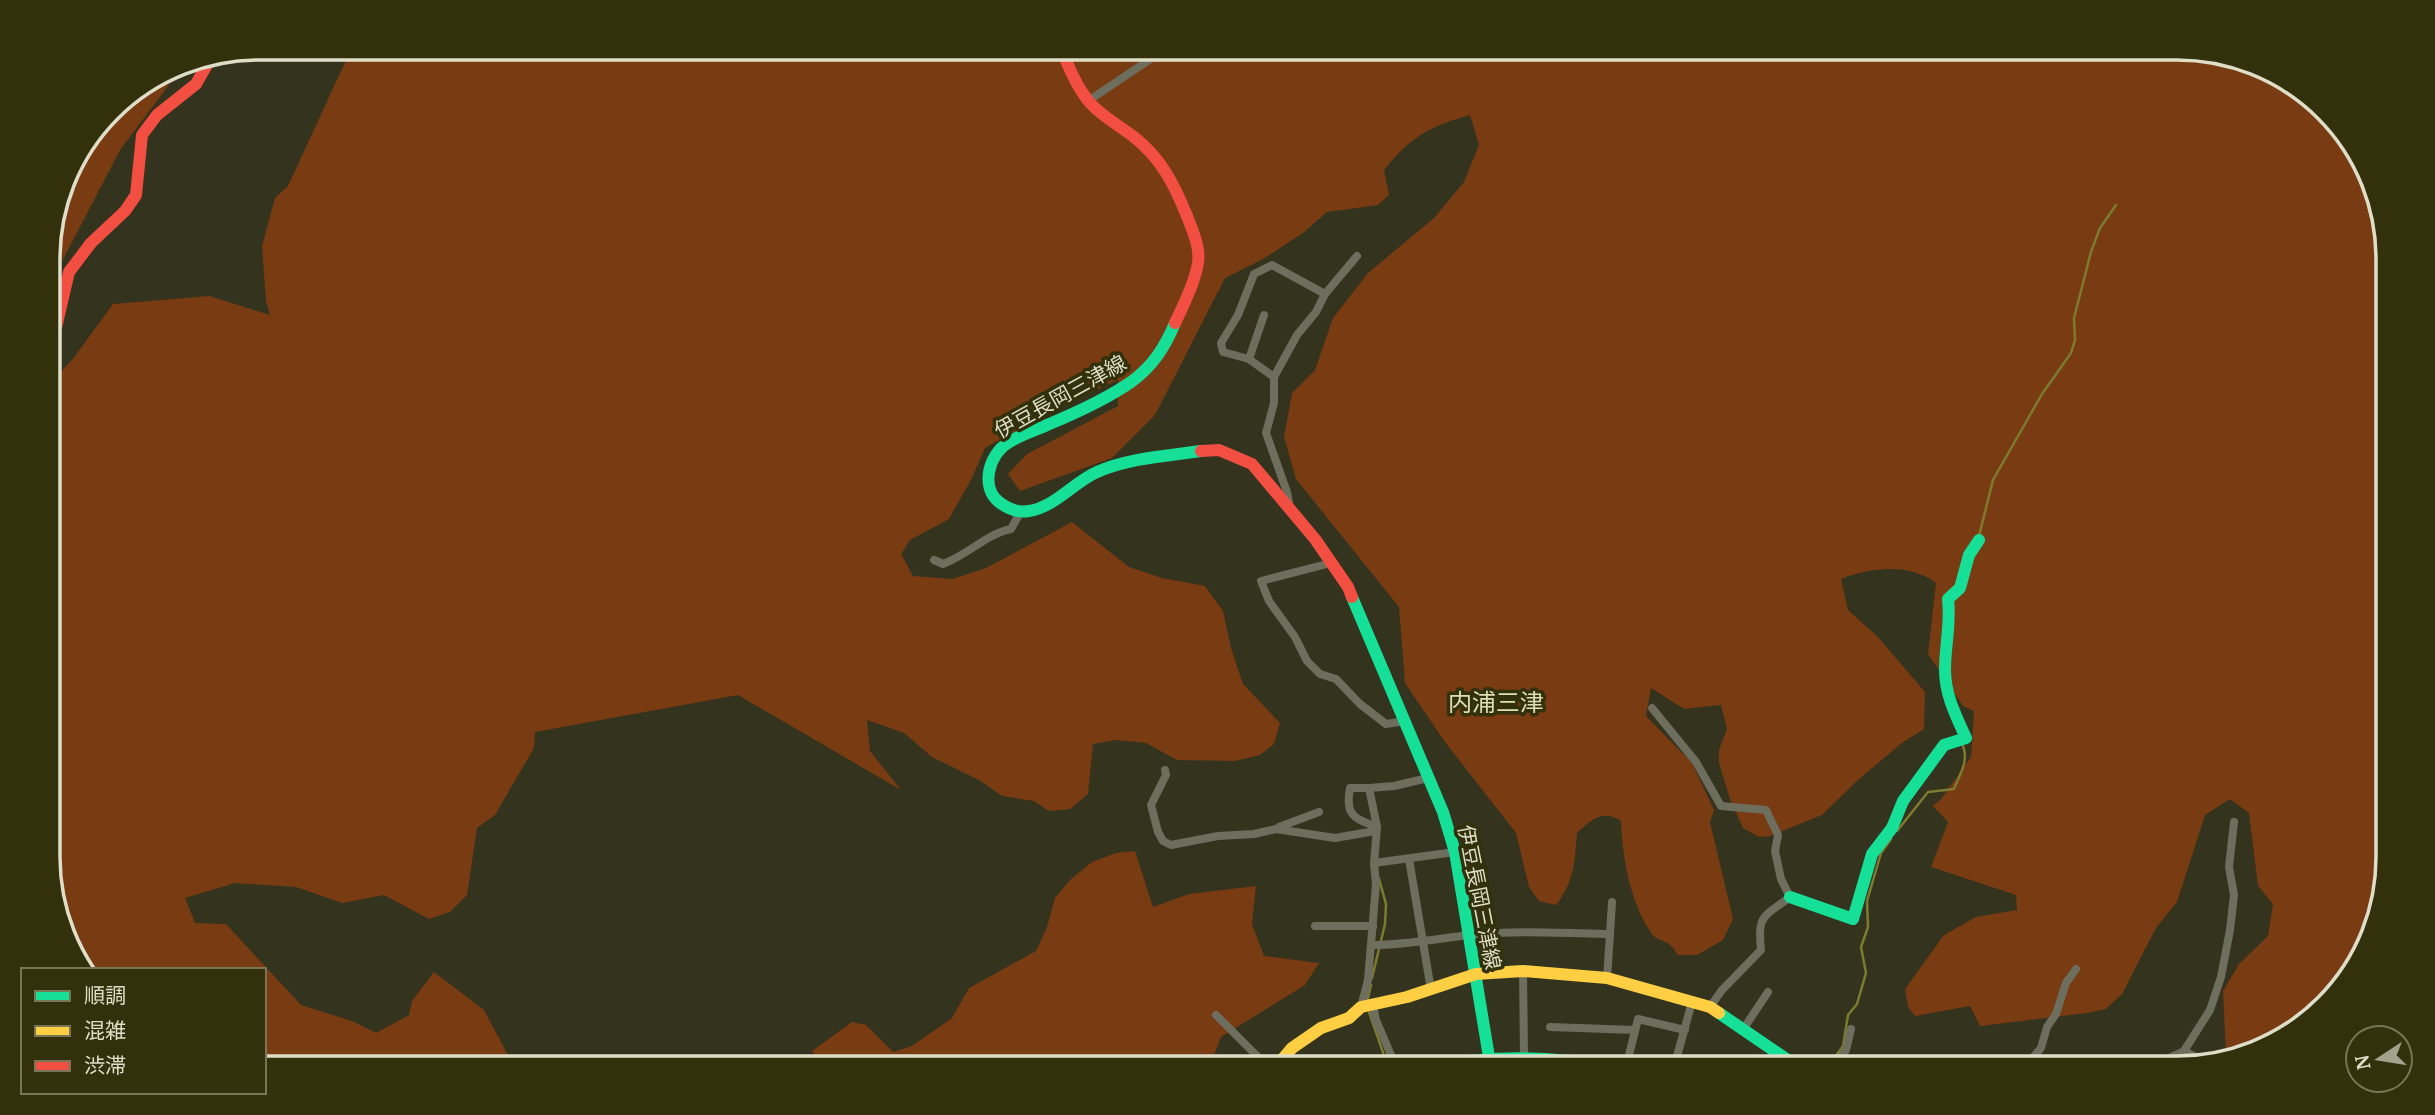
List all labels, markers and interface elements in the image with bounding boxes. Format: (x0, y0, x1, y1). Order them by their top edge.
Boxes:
street label: 伊豆長岡三津線 (989, 348, 1131, 444)
district label: 内浦三津 (1448, 686, 1544, 718)
street label: 伊豆長岡三津線 (1452, 822, 1508, 972)
legend (21, 968, 266, 1094)
text: 順調 (84, 981, 126, 1009)
text: 混雑 (84, 1016, 126, 1044)
north arrow (2344, 1024, 2414, 1094)
text: 渋滞 (84, 1051, 126, 1079)
text: N (2348, 1052, 2376, 1072)

